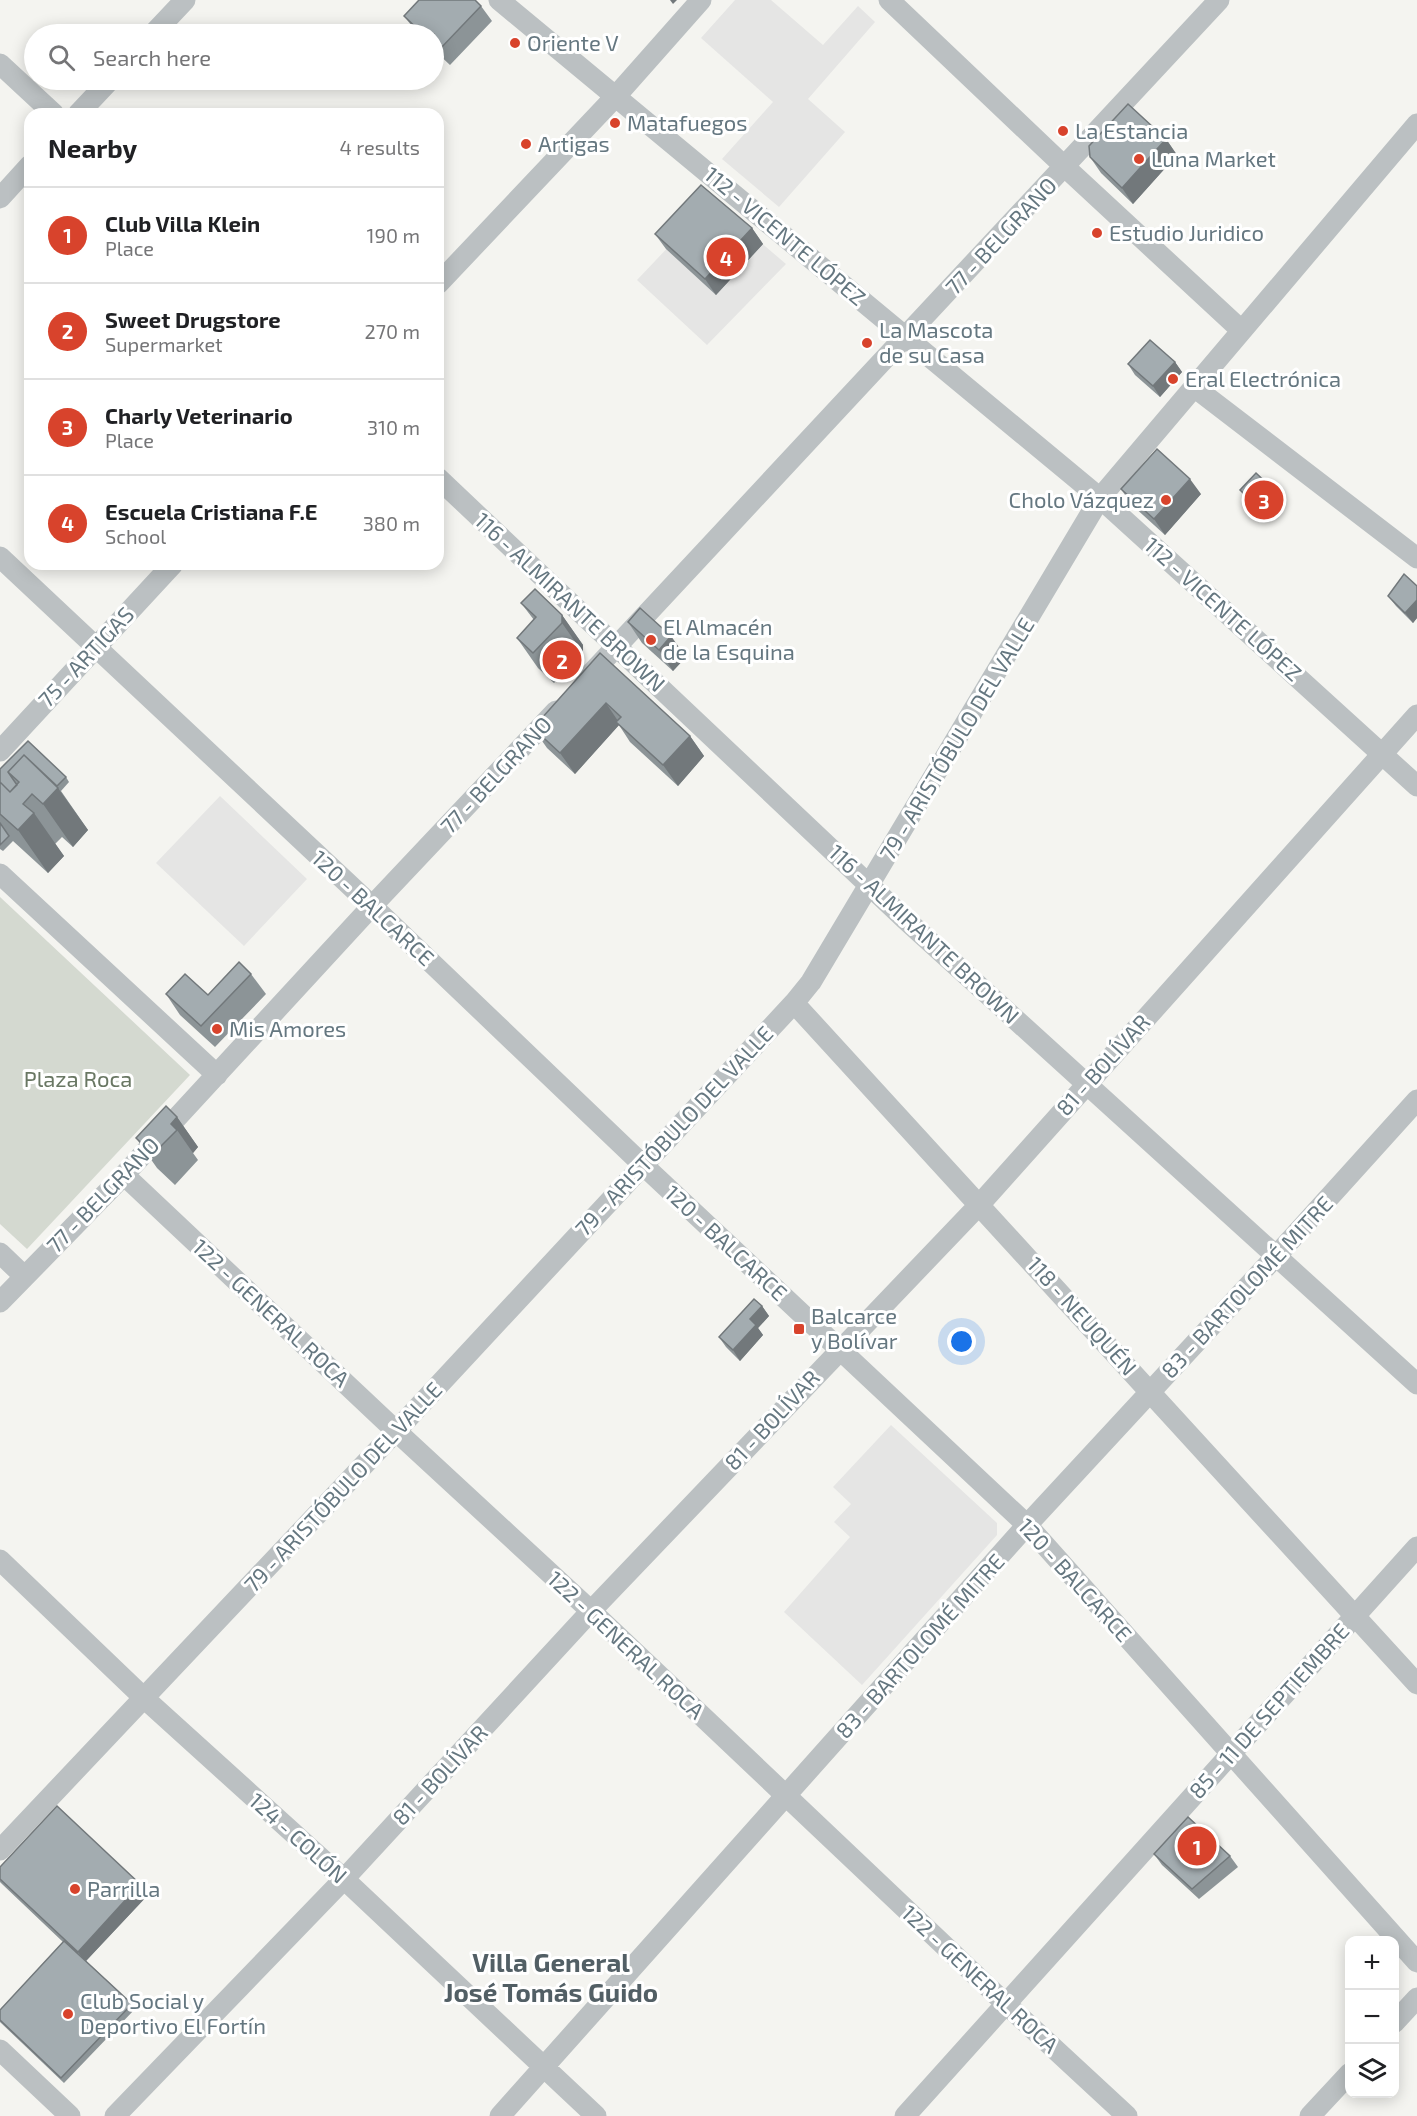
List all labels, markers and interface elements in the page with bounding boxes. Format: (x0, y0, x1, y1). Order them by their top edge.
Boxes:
search box (24, 24, 444, 90)
place label: Oriente V (527, 29, 619, 55)
marker: Oriente V (508, 36, 522, 50)
icon: search (45, 41, 78, 74)
text: Search here (93, 44, 211, 70)
place label: Matafuegos (627, 109, 747, 135)
marker: Matafuegos (608, 116, 622, 130)
place label: La Estancia (1075, 117, 1188, 143)
marker: La Estancia (1056, 124, 1070, 138)
place label: Artigas (538, 130, 610, 156)
text: Nearby (48, 132, 137, 163)
text: 4 results (340, 135, 420, 159)
marker: Artigas (519, 137, 533, 151)
place label: Luna Market (1151, 145, 1276, 171)
marker: Luna Market (1132, 152, 1146, 166)
street label: 112 - VICENTE LÓPEZ (700, 160, 871, 310)
street label: 77 - BELGRANO (939, 171, 1061, 299)
text: Club Villa Klein (105, 210, 260, 236)
place label: Estudio Juridico (1109, 219, 1264, 245)
text: 1 (63, 223, 72, 247)
text: 190 m (367, 223, 420, 247)
marker: Estudio Juridico (1090, 226, 1104, 240)
pin: 4 (706, 234, 746, 280)
text: Place (105, 236, 154, 260)
text: Sweet Drugstore (105, 306, 281, 332)
place label: La Mascota de su Casa (879, 316, 993, 367)
text: 2 (62, 319, 73, 343)
text: 270 m (364, 319, 420, 343)
text: Supermarket (105, 332, 223, 356)
marker: La Mascota de su Casa (860, 336, 874, 350)
place label: Eral Electrónica (1185, 365, 1341, 391)
marker: Eral Electrónica (1166, 372, 1180, 386)
text: Charly Veterinario (105, 402, 293, 428)
text: 3 (62, 415, 73, 439)
text: 310 m (367, 415, 420, 439)
text: Place (105, 428, 154, 452)
pin: 3 (1244, 478, 1284, 522)
place label: Cholo Vázquez (1009, 486, 1154, 512)
marker: Cholo Vázquez (1159, 493, 1173, 507)
text: Escuela Cristiana F.E (105, 498, 318, 524)
street label: 116 - ALMIRANTE BROWN (470, 506, 671, 696)
text: 4 (61, 511, 74, 535)
text: 380 m (363, 511, 420, 535)
text: School (105, 524, 166, 548)
street label: 112 - VICENTE LÓPEZ (1140, 531, 1307, 685)
street label: 75 - ARTIGAS (32, 601, 138, 712)
place label: El Almacén de la Esquina (663, 613, 795, 664)
street label: 79 - ARISTÓBULO DEL VALLE (873, 613, 1039, 864)
marker: El Almacén de la Esquina (644, 633, 658, 647)
pin: 2 (542, 638, 582, 682)
street label: 77 - BELGRANO (434, 710, 556, 838)
street label: 116 - ALMIRANTE BROWN (824, 838, 1025, 1028)
street label: 120 - BALCARCE (307, 844, 440, 970)
street label: 81 - BOLÍVAR (1050, 1008, 1154, 1120)
place label: Mis Amores (229, 1015, 346, 1041)
street label: 79 - ARISTÓBULO DEL VALLE (569, 1020, 778, 1241)
marker: Mis Amores (210, 1022, 224, 1036)
park label: Plaza Roca (24, 1065, 132, 1091)
street label: 77 - BELGRANO (41, 1131, 164, 1257)
street label: 120 - BALCARCE (660, 1179, 793, 1305)
street label: 83 - BARTOLOMÉ MITRE (1155, 1190, 1337, 1383)
street label: 122 - GENERAL ROCA (188, 1233, 356, 1392)
street label: 118 - NEUQUÉN (1022, 1251, 1143, 1381)
place label: Balcarce y Bolívar (811, 1302, 898, 1353)
marker: Balcarce y Bolívar (792, 1322, 806, 1336)
your location (947, 1327, 976, 1356)
street label: 81 - BOLÍVAR (718, 1364, 824, 1475)
street label: 79 - ARISTÓBULO DEL VALLE (238, 1376, 447, 1597)
street label: 120 - BALCARCE (1014, 1512, 1138, 1646)
street label: 83 - BARTOLOMÉ MITRE (830, 1548, 1009, 1743)
street label: 122 - GENERAL ROCA (543, 1565, 711, 1724)
street label: 85 - 11 DE SEPTIEMBRE (1183, 1617, 1354, 1803)
street label: 81 - BOLÍVAR (386, 1719, 492, 1830)
street label: 124 - COLÓN (244, 1787, 353, 1888)
pin: 1 (1178, 1824, 1216, 1868)
place label: Parrilla (87, 1875, 160, 1901)
marker: Parrilla (68, 1882, 82, 1896)
street label: 122 - GENERAL ROCA (897, 1899, 1065, 2058)
map controls (1345, 1936, 1399, 2098)
button: + (1345, 1936, 1399, 1990)
district label: Villa General José Tomás Guido (444, 1946, 658, 2007)
place label: Club Social y Deportivo El Fortín (80, 1987, 266, 2038)
button: − (1345, 1990, 1399, 2044)
marker: Club Social y Deportivo El Fortín (61, 2007, 75, 2021)
button: layers (1345, 2044, 1399, 2098)

